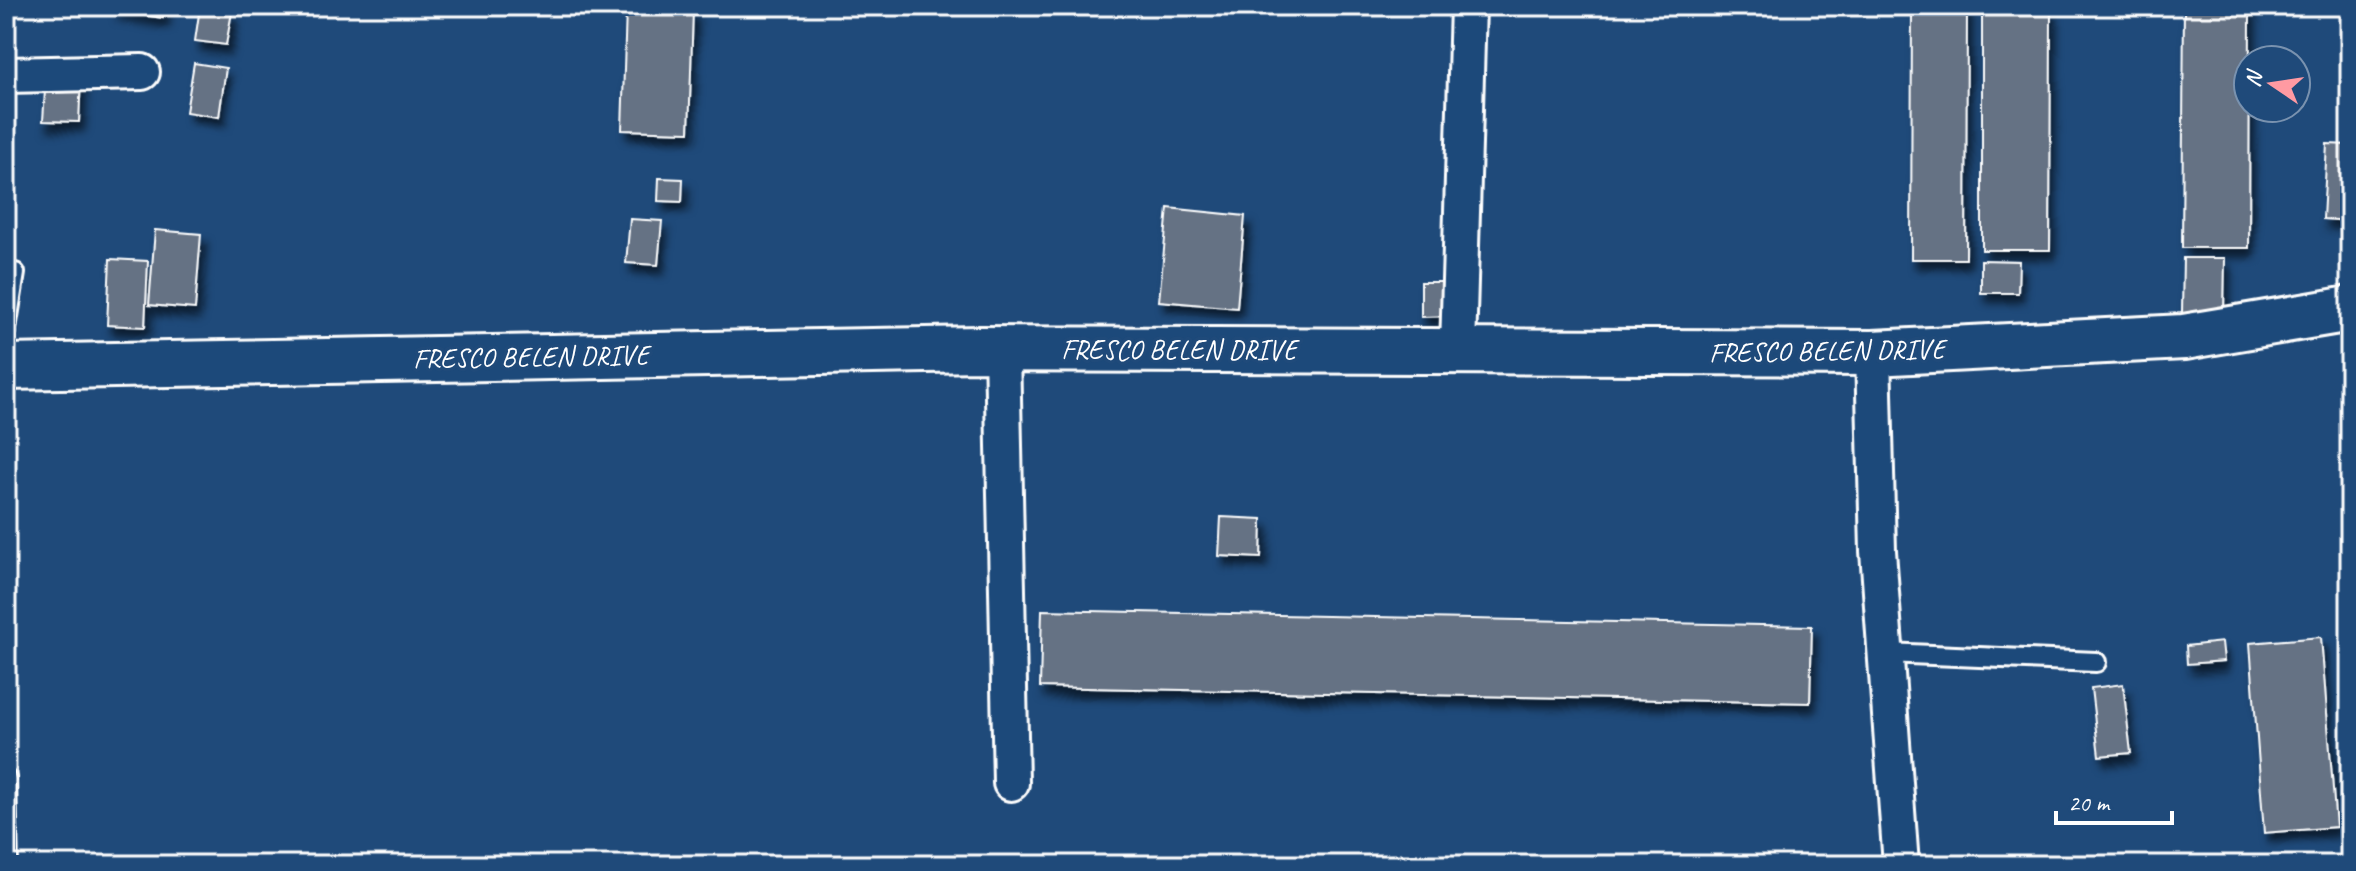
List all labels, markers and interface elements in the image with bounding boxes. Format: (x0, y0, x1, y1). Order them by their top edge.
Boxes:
north arrow (2232, 44, 2312, 124)
text: N (2238, 67, 2269, 90)
street label: FRESCO BELEN DRIVE (1709, 331, 1949, 370)
street label: FRESCO BELEN DRIVE (1061, 332, 1300, 367)
street label: FRESCO BELEN DRIVE (413, 337, 653, 376)
scale bar (2056, 775, 2172, 825)
text: 20 m (2068, 788, 2111, 818)

